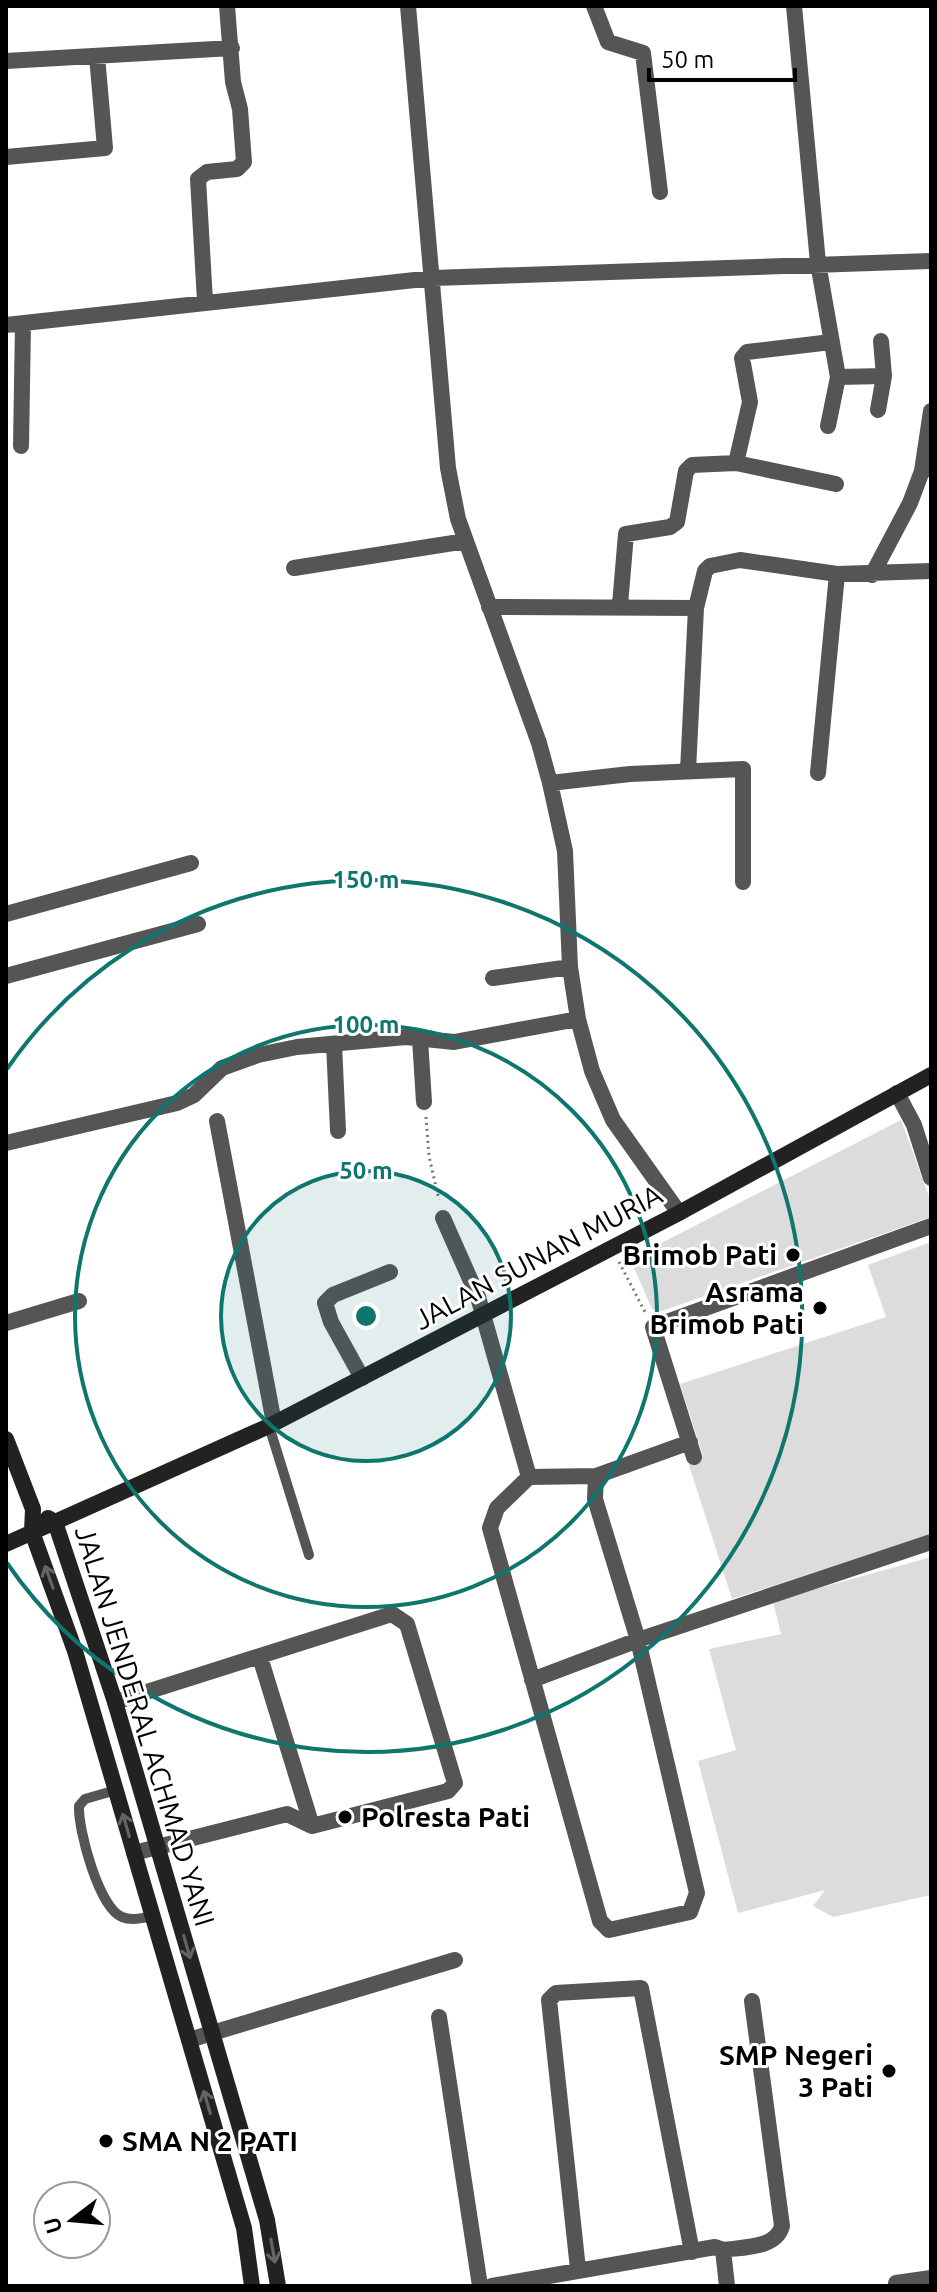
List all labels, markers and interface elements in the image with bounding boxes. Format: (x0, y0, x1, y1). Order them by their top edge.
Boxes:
scale bar (649, 32, 795, 82)
text: 50 m (661, 46, 714, 73)
text: 150 m (333, 866, 399, 893)
text: 100 m (333, 1011, 399, 1038)
text: 50 m (339, 1157, 393, 1184)
street label: JALAN SUNAN MURIA (409, 1178, 667, 1335)
place label: Brimob Pati (622, 1239, 777, 1270)
marker: Brimob Pati (784, 1246, 802, 1264)
place label: Asrama Brimob Pati (649, 1276, 804, 1339)
marker: Asrama Brimob Pati (811, 1299, 829, 1317)
centre of rings (352, 1302, 380, 1330)
street label: JALAN JENDERAL ACHMAD YANI (70, 1522, 221, 1930)
one-way arrow (40, 1565, 55, 1590)
place label: Polresta Pati (361, 1801, 530, 1832)
marker: Polresta Pati (336, 1808, 354, 1826)
one-way arrow (118, 1813, 133, 1839)
one-way arrow (180, 1933, 195, 1959)
place label: SMP Negeri 3 Pati (719, 2039, 873, 2102)
marker: SMP Negeri 3 Pati (880, 2062, 898, 2080)
one-way arrow (199, 2089, 214, 2115)
place label: SMA N 2 PATI (122, 2125, 298, 2156)
marker: SMA N 2 PATI (97, 2132, 115, 2150)
north arrow (32, 2180, 112, 2260)
text: U (38, 2215, 66, 2237)
one-way arrow (266, 2238, 281, 2263)

